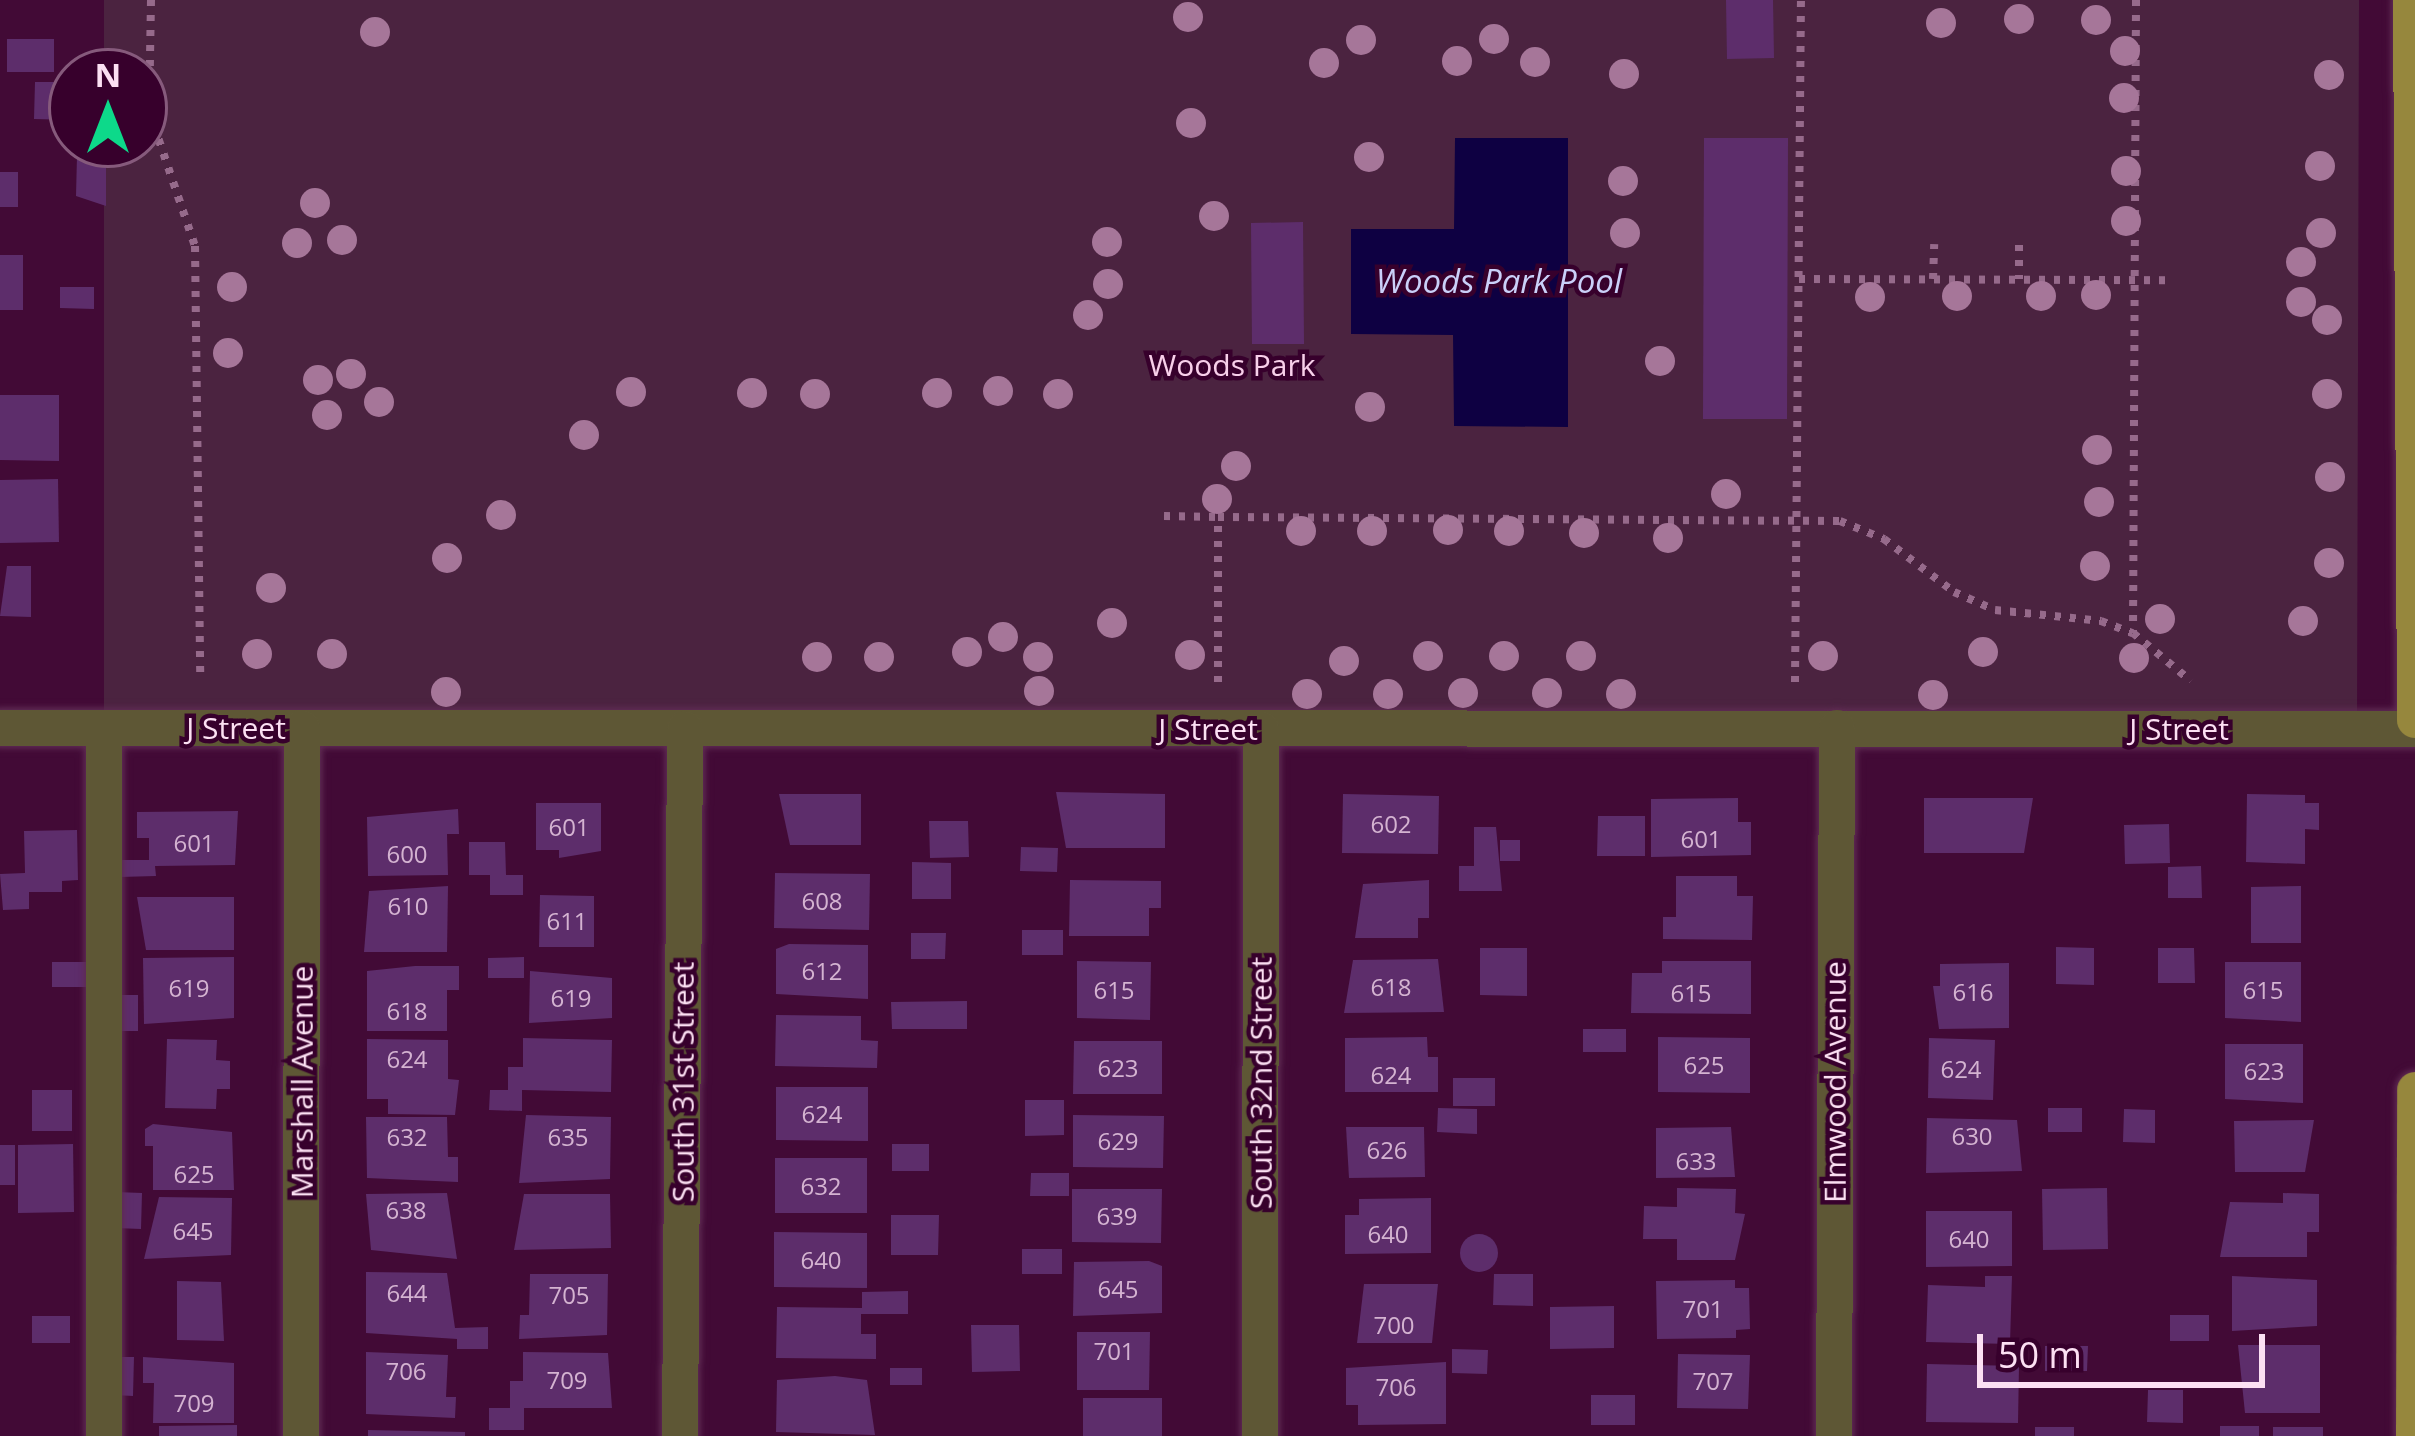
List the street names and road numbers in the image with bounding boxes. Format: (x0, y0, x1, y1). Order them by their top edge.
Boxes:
street label: J Street (186, 710, 286, 746)
street label: J Street (1158, 711, 1258, 747)
street label: J Street (2129, 711, 2229, 747)
street label: South 32nd Street (1243, 957, 1279, 1209)
street label: Elmwood Avenue (1817, 961, 1853, 1203)
street label: South 31st Street (665, 962, 701, 1202)
street label: Marshall Avenue (284, 966, 320, 1198)

